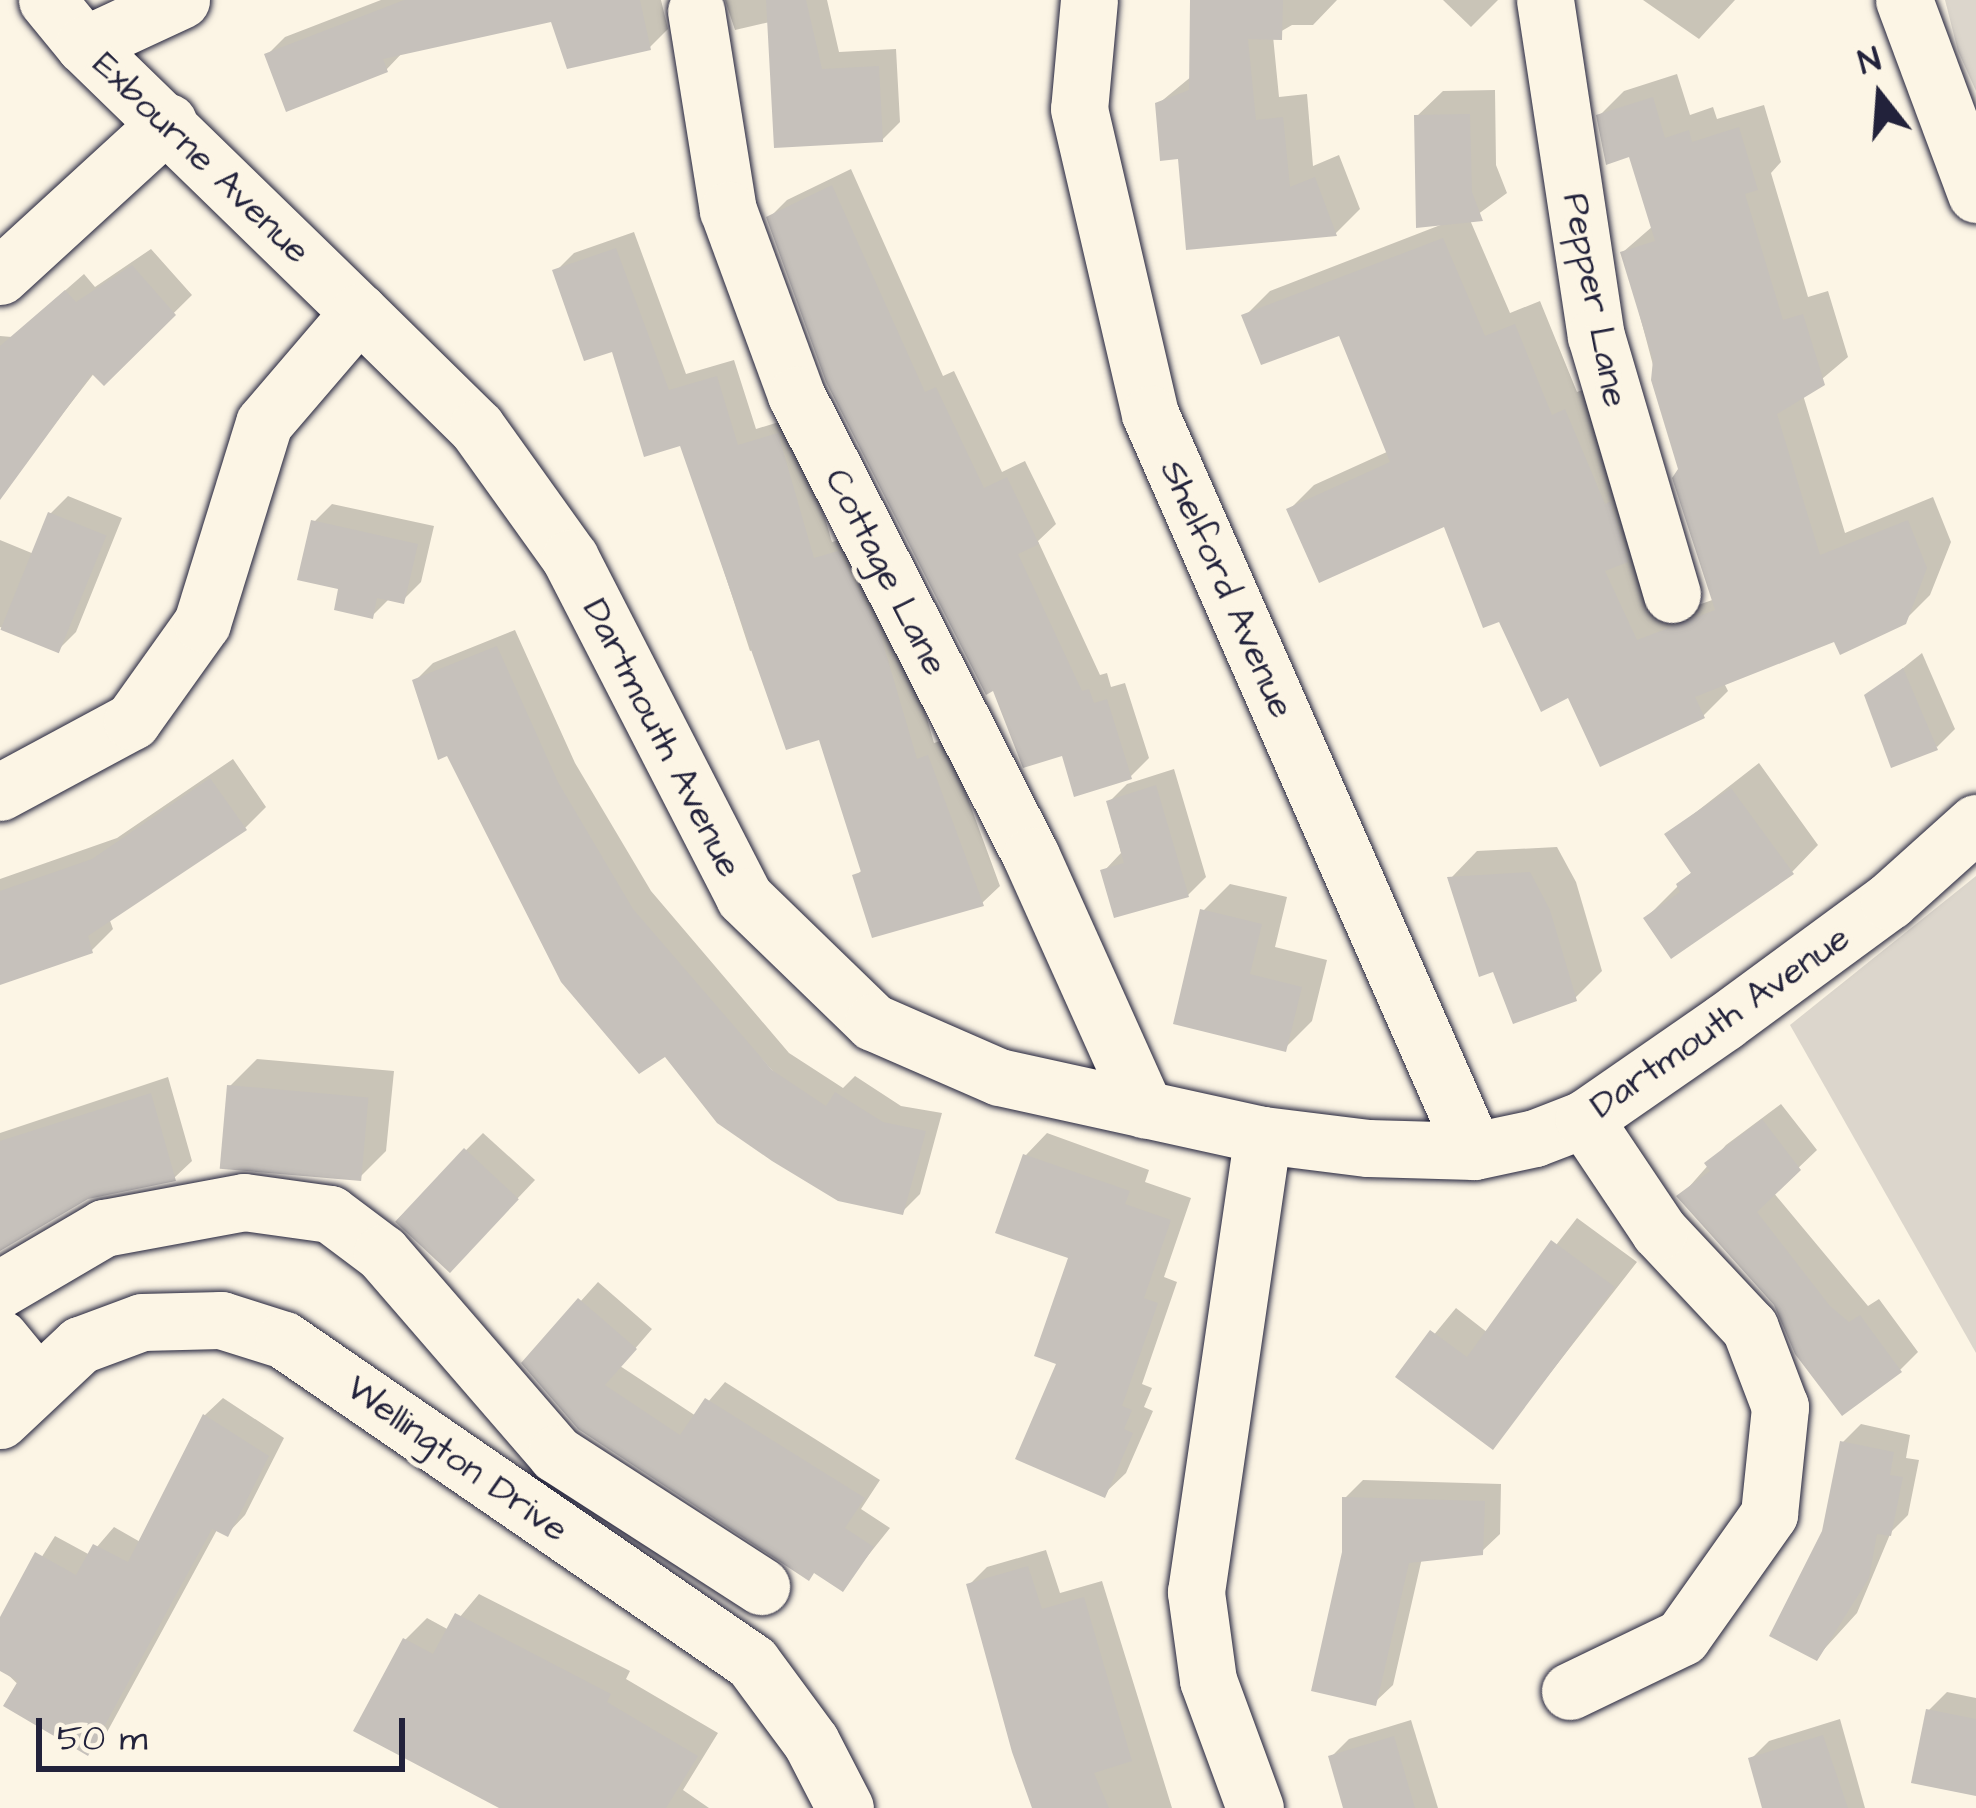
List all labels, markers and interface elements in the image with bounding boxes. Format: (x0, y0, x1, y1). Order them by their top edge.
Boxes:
north arrow (1820, 36, 1940, 156)
text: N (1853, 37, 1886, 87)
street label: Exbourne Avenue (83, 43, 319, 273)
street label: Pepper Lane (1553, 189, 1637, 411)
street label: Shelford Avenue (1151, 453, 1303, 725)
street label: Cottage Lane (815, 461, 957, 683)
street label: Dartmouth Avenue (573, 592, 751, 884)
street label: Dartmouth Avenue (1582, 916, 1858, 1128)
street label: Wellington Drive (338, 1367, 576, 1551)
scale bar (42, 1694, 411, 1768)
text: 50 m (57, 1713, 148, 1764)

